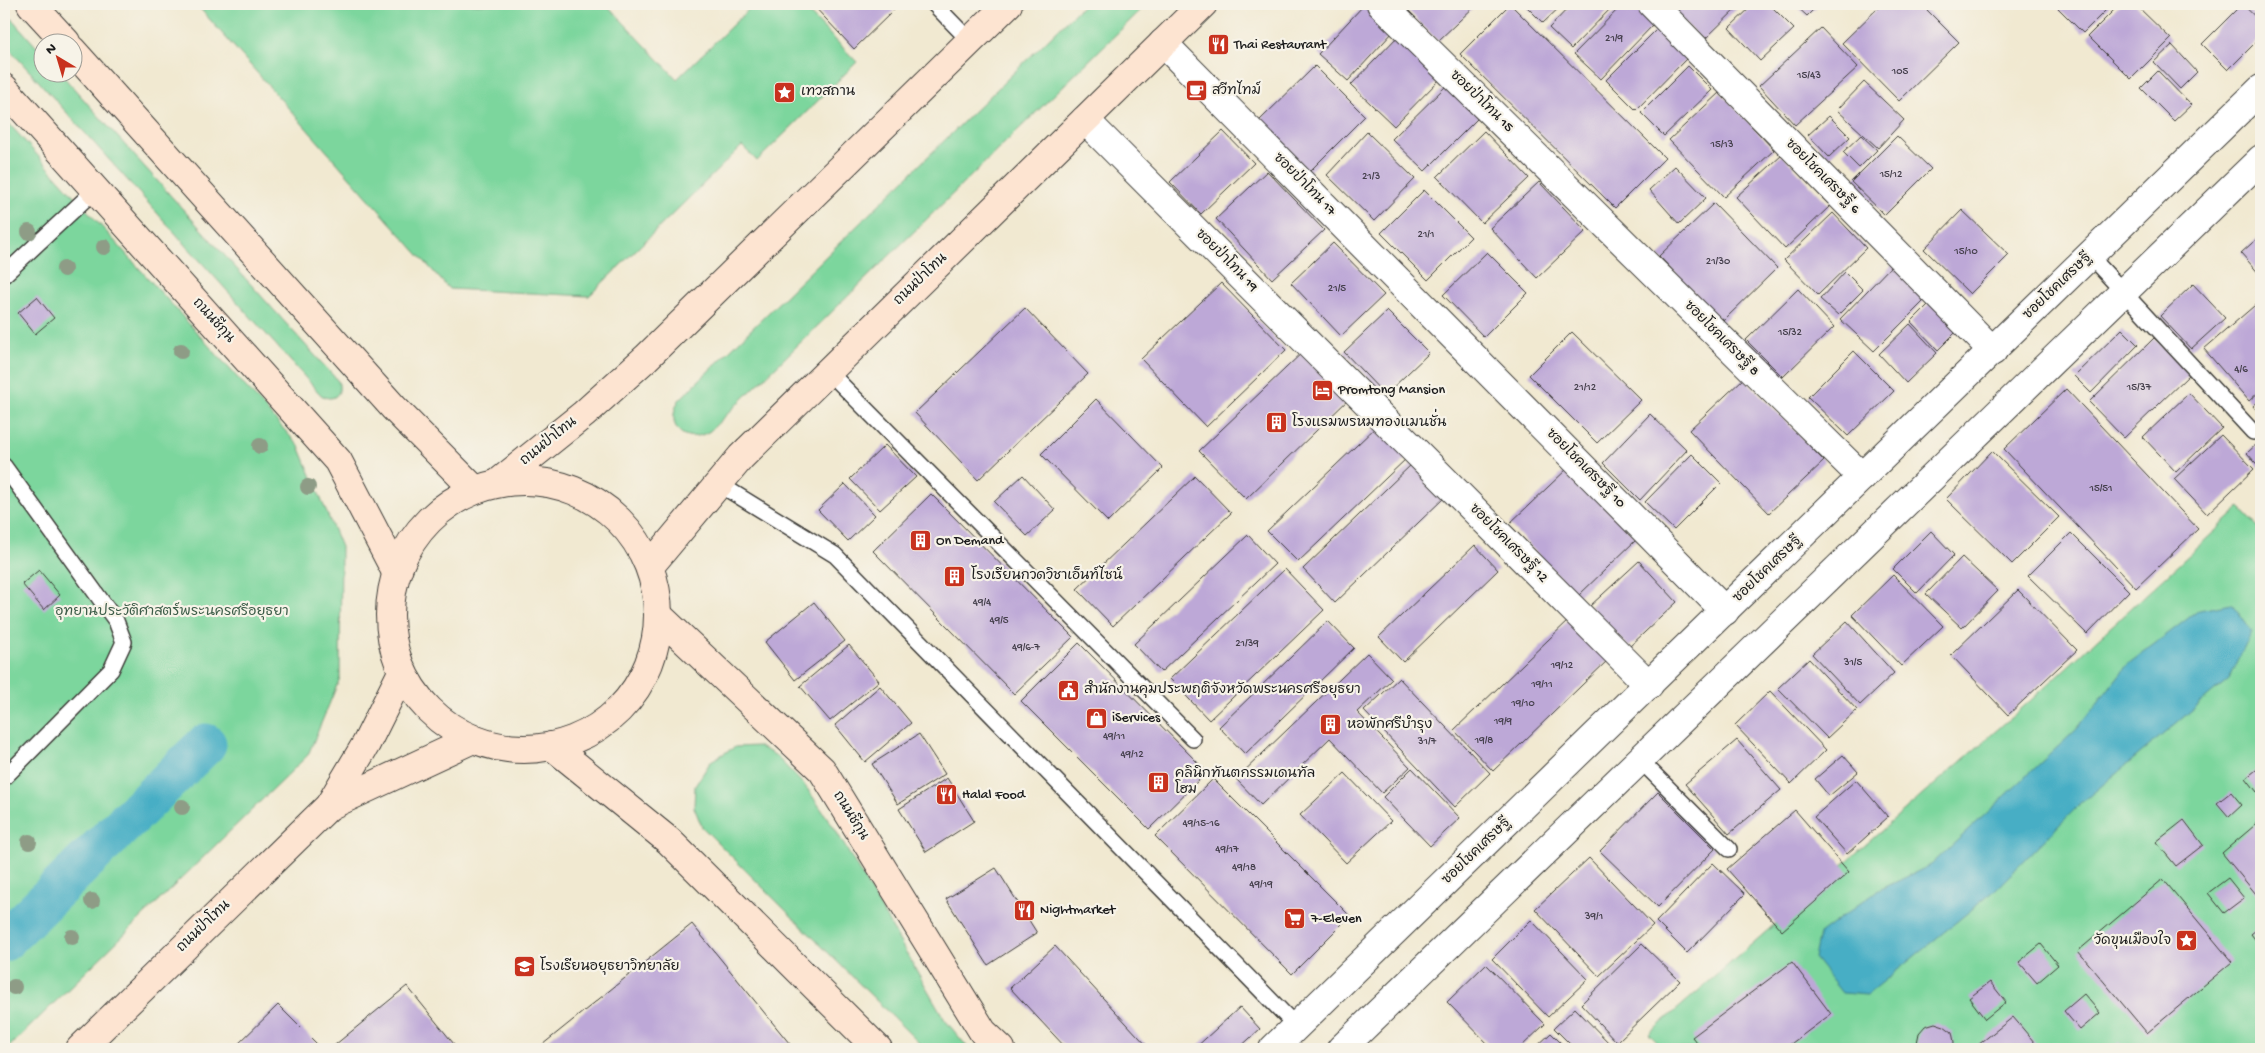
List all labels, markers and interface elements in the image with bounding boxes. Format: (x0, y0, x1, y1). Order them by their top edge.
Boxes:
north arrow (32, 32, 82, 82)
restaurant icon: Thai Restaurant (1206, 33, 1230, 57)
house number: 21/9 (1605, 33, 1623, 45)
place label: Thai Restaurant (1233, 37, 1327, 54)
text: N (43, 40, 60, 59)
street label: ซอยป่าโทน 15 (1446, 65, 1518, 137)
house number: 105 (1891, 66, 1908, 78)
house number: 15/43 (1796, 70, 1821, 82)
cafe icon: สวีทไทม์ (1184, 79, 1208, 103)
place icon: เทวสถาน (773, 80, 797, 104)
place label: สวีทไทม์ (1212, 80, 1261, 100)
place label: เทวสถาน (801, 84, 856, 101)
street label: ซอยโชคเศรษฐี 6 (1781, 134, 1866, 219)
house number: 15/13 (1709, 139, 1734, 151)
street label: ซอยป่าโทน 17 (1269, 148, 1342, 220)
house number: 15/12 (1879, 169, 1903, 181)
house number: 21/3 (1362, 171, 1380, 183)
street label: ซอยป่าโทน 19 (1191, 224, 1263, 296)
house number: 21/1 (1418, 229, 1434, 241)
house number: 15/10 (1953, 246, 1978, 258)
street label: ถนนป่าโทน (889, 248, 952, 310)
street label: ซอยโชคเศรษฐี (2018, 248, 2096, 324)
house number: 21/30 (1706, 256, 1730, 268)
house number: 21/5 (1328, 283, 1346, 295)
street label: ถนนชีกุน (188, 294, 239, 347)
street label: ซอยโชคเศรษฐี 8 (1680, 296, 1765, 380)
house number: 15/32 (1777, 327, 1803, 339)
house number: 4/6 (2234, 364, 2248, 376)
hotel icon: Promtong Mansion (1310, 378, 1334, 402)
place label: Promtong Mansion (1337, 382, 1445, 399)
house number: 21/12 (1574, 382, 1597, 394)
house number: 15/37 (2126, 382, 2151, 394)
place label: โรงแรมพรหมทองแมนชั่น (1292, 408, 1447, 432)
street label: ถนนป่าโทน (515, 411, 581, 470)
building icon: โรงแรมพรหมทองแมนชั่น (1264, 411, 1288, 435)
street label: ซอยโชคเศรษฐี 10 (1542, 424, 1630, 512)
house number: 15/51 (2088, 483, 2113, 495)
street label: ซอยโชคเศรษฐี 12 (1465, 499, 1553, 587)
building icon: On Demand (908, 529, 932, 553)
street label: ซอยโชคเศรษฐี (1728, 531, 1806, 607)
place label: On Demand (936, 533, 1005, 550)
building icon: โรงเรียนกวดวิชาเอ็นท์ไซน์ (943, 564, 967, 588)
place label: โรงเรียนกวดวิชาเอ็นท์ไซน์ (971, 565, 1123, 585)
house number: 49/4 (973, 597, 992, 609)
park label: อุทยานประวัติศาสตร์พระนครศรีอยุธยา (55, 601, 289, 621)
house number: 49/5 (989, 615, 1009, 627)
house number: 21/39 (1235, 638, 1259, 650)
house number: 49/6-7 (1012, 642, 1040, 654)
house number: 31/5 (1843, 657, 1862, 669)
house number: 19/12 (1550, 660, 1574, 672)
public building icon: สำนักงานคุมประพฤติจังหวัดพระนครศรีอยุธยา (1056, 678, 1080, 702)
house number: 19/11 (1530, 679, 1553, 691)
place label: สำนักงานคุมประพฤติจังหวัดพระนครศรีอยุธยา (1084, 680, 1361, 699)
house number: 19/10 (1510, 698, 1535, 710)
shop icon: iServices (1084, 706, 1108, 730)
place label: iServices (1112, 710, 1161, 727)
building icon: หอพักศรีบำรุง (1319, 713, 1343, 737)
place label: หอพักศรีบำรุง (1347, 715, 1432, 734)
house number: 19/9 (1493, 716, 1513, 728)
house number: 49/11 (1103, 731, 1125, 743)
house number: 19/8 (1474, 735, 1493, 747)
house number: 31/7 (1417, 736, 1437, 748)
house number: 49/12 (1120, 749, 1144, 761)
place label: คลินิกทันตกรรมเดนทัล โฮม (1175, 765, 1315, 799)
building icon: คลินิกทันตกรรมเดนทัล โฮม (1147, 770, 1171, 794)
restaurant icon: Halal Food (934, 783, 958, 807)
street label: ถนนชีกุน (828, 787, 874, 844)
place label: Halal Food (962, 787, 1027, 804)
street label: ซอยโชคเศรษฐี (1437, 813, 1515, 889)
house number: 49/15-16 (1182, 818, 1220, 830)
house number: 49/17 (1215, 844, 1239, 856)
house number: 49/18 (1232, 862, 1256, 874)
house number: 49/19 (1249, 879, 1273, 891)
street label: ถนนป่าโทน (172, 895, 235, 957)
restaurant icon: Nightmarket (1012, 898, 1036, 922)
place label: Nightmarket (1040, 902, 1117, 919)
supermarket icon: 7-Eleven (1283, 907, 1307, 931)
place label: 7-Eleven (1310, 911, 1362, 928)
house number: 39/1 (1584, 911, 1603, 923)
place icon: วัดขุนเมืองใจ (2175, 929, 2199, 953)
place label: วัดขุนเมืองใจ (2094, 930, 2171, 950)
school or university icon: โรงเรียนอยุธยาวิทยาลัย (512, 955, 536, 979)
place label: โรงเรียนอยุธยาวิทยาลัย (540, 956, 680, 976)

